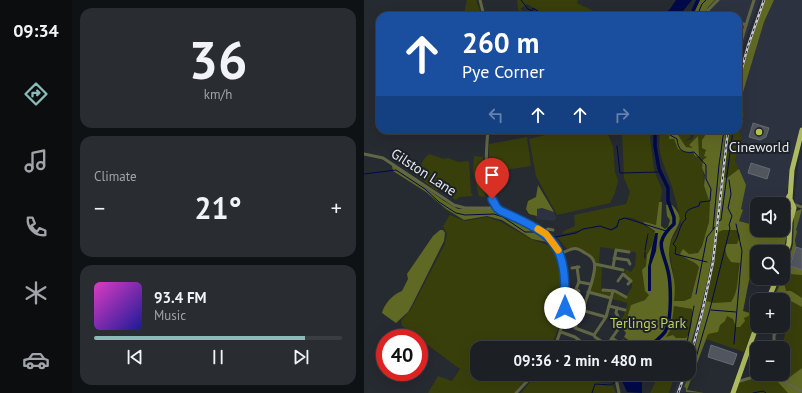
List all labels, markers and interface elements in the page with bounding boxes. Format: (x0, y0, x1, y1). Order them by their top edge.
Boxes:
text: 09:34 (13, 19, 59, 42)
text: 260 m (462, 24, 539, 61)
text: 36 (189, 26, 247, 93)
icon: ahead (396, 28, 448, 80)
text: Pye Corner (462, 60, 545, 83)
icon: directions (22, 80, 50, 108)
text: km/h (204, 86, 232, 103)
icon: left (485, 104, 507, 126)
icon: ahead (527, 104, 549, 126)
icon: ahead (569, 104, 591, 126)
icon: right (611, 104, 633, 126)
marker: Cineworld (754, 127, 764, 137)
place label: Cineworld (729, 138, 789, 156)
street label: Gilston Lane (388, 144, 460, 200)
icon: music (22, 147, 50, 175)
pin (475, 158, 509, 199)
icon: arrive (481, 164, 503, 186)
text: Climate (94, 168, 137, 185)
text: 21° (194, 188, 242, 227)
text: − (94, 194, 105, 222)
text: + (331, 194, 342, 222)
map controls (750, 197, 790, 381)
button: sound (750, 197, 790, 237)
icon: phone (22, 213, 50, 241)
button: search (750, 245, 790, 285)
icon: climate (22, 279, 50, 307)
position arrow (544, 287, 586, 329)
text: 93.4 FM (154, 288, 207, 307)
button: + (750, 293, 790, 333)
text: Music (154, 307, 186, 324)
park label: Terlings Park (610, 314, 686, 332)
speed limit sign: 40 (376, 329, 428, 381)
button: − (750, 341, 790, 381)
icon: car (22, 346, 50, 374)
icon: previous (124, 346, 146, 368)
icon: pause (207, 346, 229, 368)
icon: next (290, 346, 312, 368)
text: 09:36 · 2 min · 480 m (514, 351, 652, 370)

